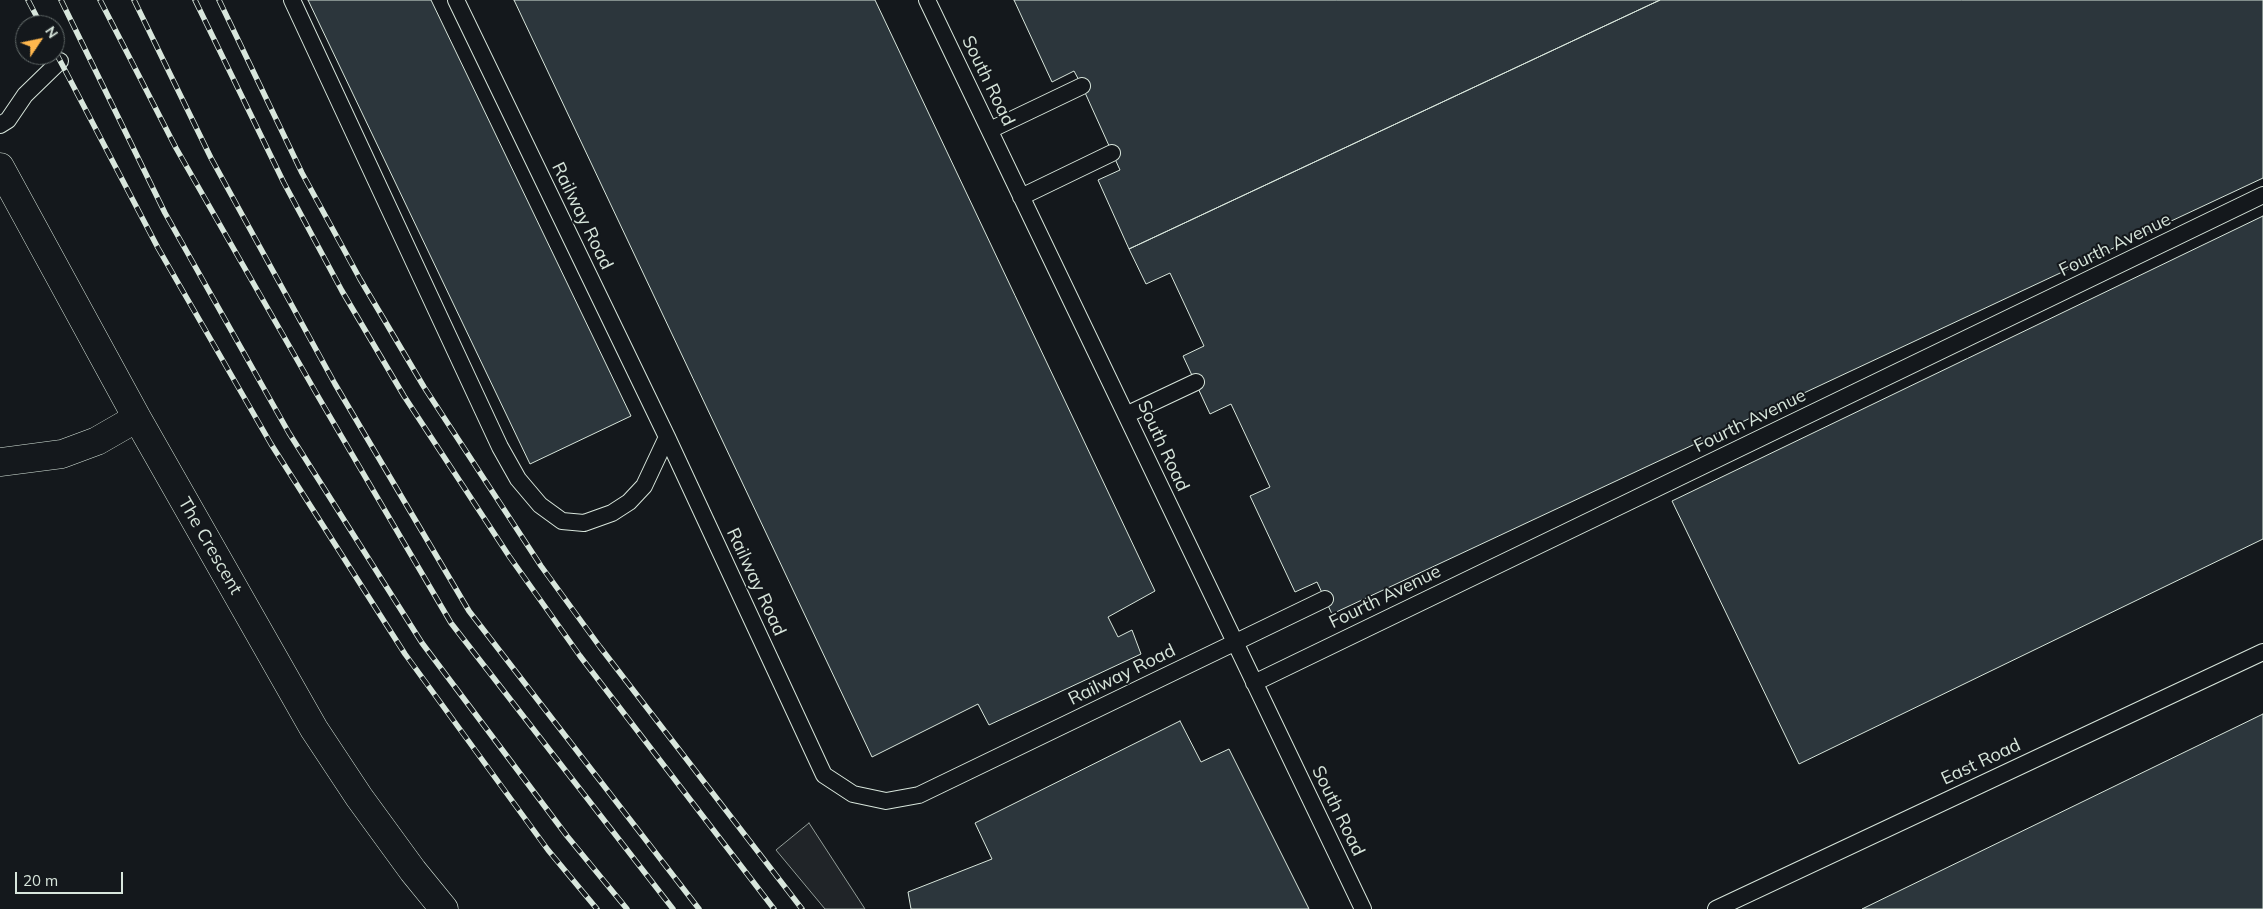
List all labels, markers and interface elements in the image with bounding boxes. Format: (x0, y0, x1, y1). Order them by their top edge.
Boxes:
north arrow (15, 15, 65, 65)
text: N (41, 23, 62, 42)
street label: South Road (957, 32, 1019, 130)
street label: Railway Road (547, 159, 617, 273)
street label: Fourth Avenue (2056, 209, 2174, 281)
street label: Fourth Avenue (1691, 385, 1809, 457)
street label: South Road (1133, 397, 1193, 495)
street label: The Crescent (173, 494, 247, 598)
street label: Railway Road (722, 525, 790, 639)
street label: Fourth Avenue (1326, 561, 1444, 633)
street label: Railway Road (1065, 640, 1179, 710)
street label: East Road (1938, 734, 2024, 790)
street label: South Road (1307, 762, 1369, 860)
scale bar (18, 862, 125, 894)
text: 20 m (23, 871, 58, 890)

